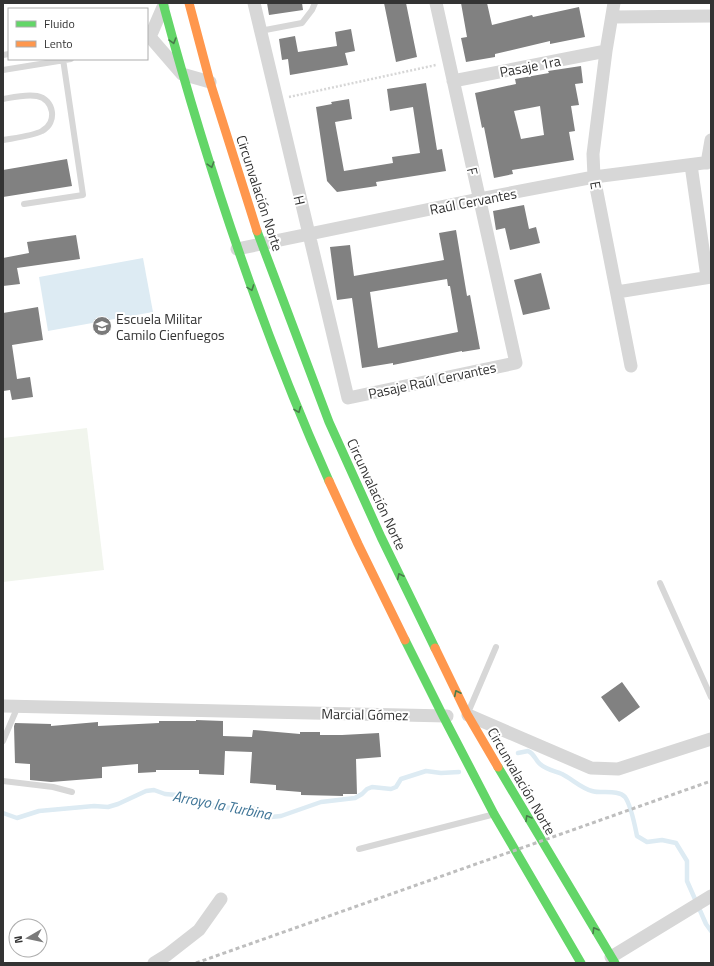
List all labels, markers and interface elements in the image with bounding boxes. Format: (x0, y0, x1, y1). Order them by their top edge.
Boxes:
legend (8, 8, 148, 60)
text: Fluido (44, 14, 75, 33)
text: Lento (44, 34, 73, 53)
one-way arrow (168, 37, 177, 44)
street label: Pasaje 1ra (498, 50, 562, 82)
street label: Circunvalación Norte (231, 132, 289, 254)
one-way arrow (206, 161, 214, 168)
street label: F (462, 165, 484, 177)
street label: E (585, 179, 607, 191)
street label: Raúl Cervantes (428, 182, 518, 220)
street label: H (289, 193, 311, 207)
one-way arrow (247, 285, 255, 292)
place label: Escuela Militar Camilo Cienfuegos (116, 308, 225, 345)
school or university icon: Escuela Militar Camilo Cienfuegos (91, 315, 113, 337)
street label: Pasaje Raúl Cervantes (366, 356, 498, 404)
one-way arrow (293, 405, 301, 413)
street label: Circunvalación Norte (342, 435, 412, 553)
one-way arrow (397, 573, 405, 580)
one-way arrow (454, 690, 462, 697)
street label: Marcial Gómez (321, 703, 409, 725)
street label: Circunvalación Norte (483, 723, 561, 839)
water label: Arroyo la Turbina (171, 784, 275, 826)
one-way arrow (525, 815, 532, 822)
north arrow (8, 918, 48, 958)
one-way arrow (592, 927, 599, 934)
text: N (10, 935, 27, 945)

